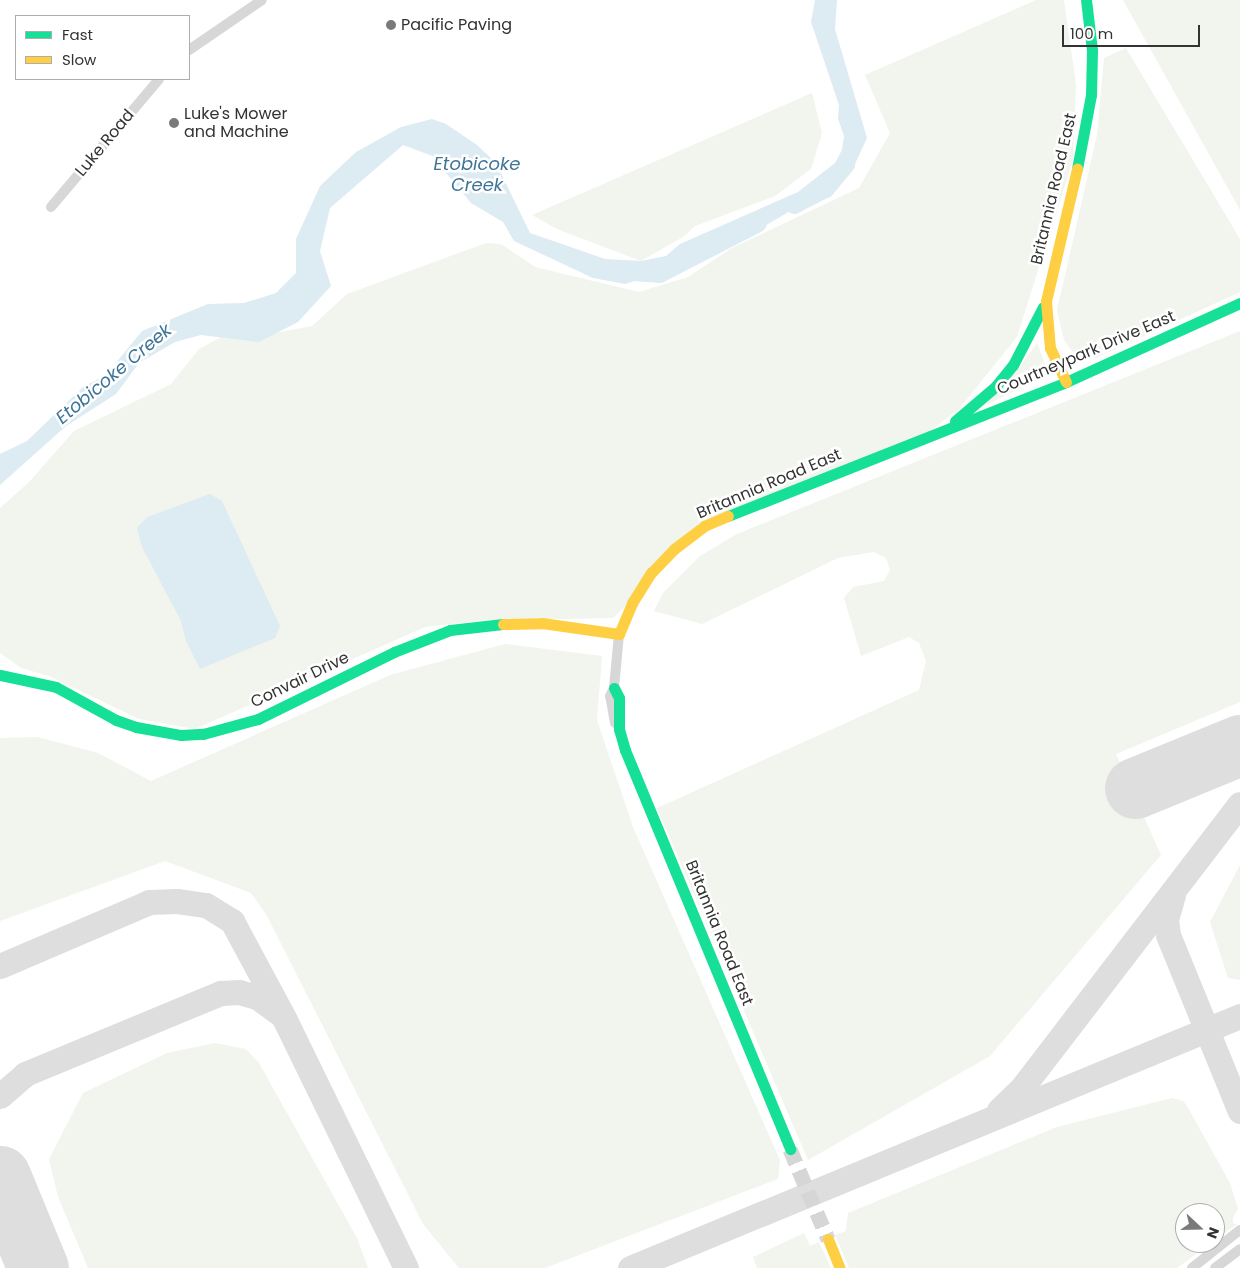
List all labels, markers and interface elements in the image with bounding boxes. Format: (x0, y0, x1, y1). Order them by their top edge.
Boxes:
legend (15, 15, 190, 80)
place label: Pacific Paving (401, 15, 512, 35)
scale bar (1065, 15, 1202, 47)
marker: Pacific Paving (385, 19, 397, 31)
text: 100 m (1070, 23, 1113, 44)
text: Fast (62, 24, 93, 45)
text: Slow (62, 49, 96, 70)
place label: Luke's Mower and Machine (184, 104, 289, 142)
street label: Luke Road (72, 106, 138, 180)
street label: Britannia Road East (1027, 111, 1081, 267)
marker: Luke's Mower and Machine (168, 117, 180, 129)
water label: Etobicoke Creek (434, 154, 520, 196)
street label: Courtneypark Drive East (994, 307, 1178, 399)
water label: Etobicoke Creek (52, 319, 176, 429)
street label: Britannia Road East (694, 445, 844, 523)
street label: Convair Drive (248, 648, 352, 712)
street label: Britannia Road East (681, 858, 757, 1008)
north arrow (1175, 1203, 1225, 1253)
text: N (1202, 1225, 1224, 1242)

